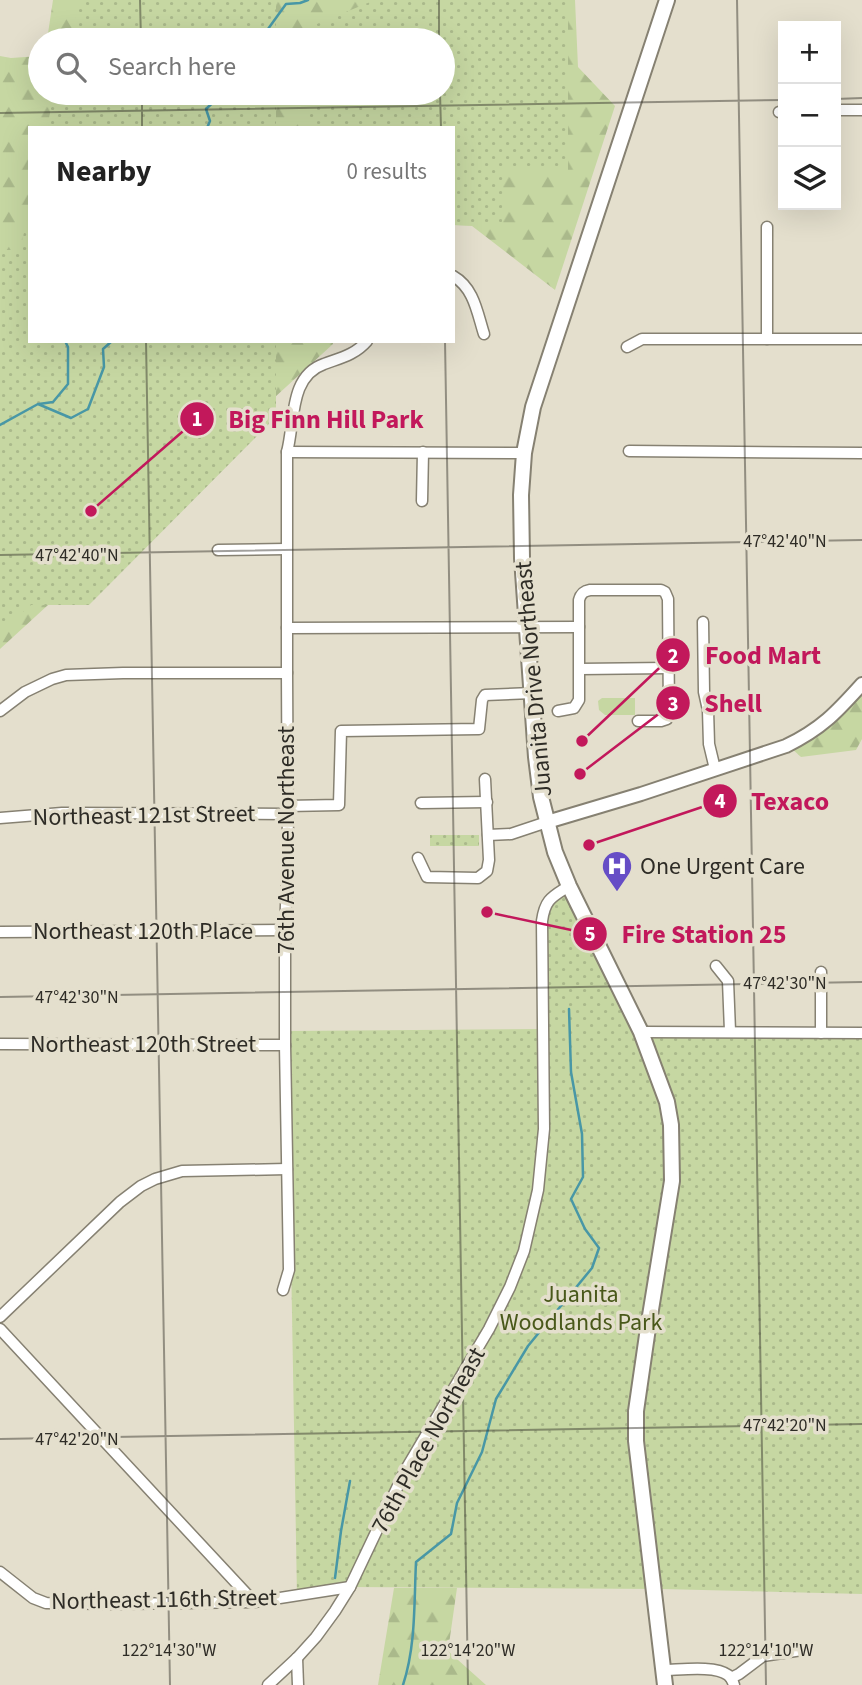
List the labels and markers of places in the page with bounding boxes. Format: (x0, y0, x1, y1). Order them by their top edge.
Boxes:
callout: Big Finn Hill Park (180, 395, 438, 442)
callout: Food Mart (656, 632, 835, 679)
callout: Shell (655, 680, 776, 727)
callout: Texaco (702, 778, 843, 825)
hospital icon: One Urgent Care (600, 849, 634, 893)
place label: One Urgent Care (640, 849, 805, 884)
callout: Fire Station 25 (573, 910, 801, 957)

